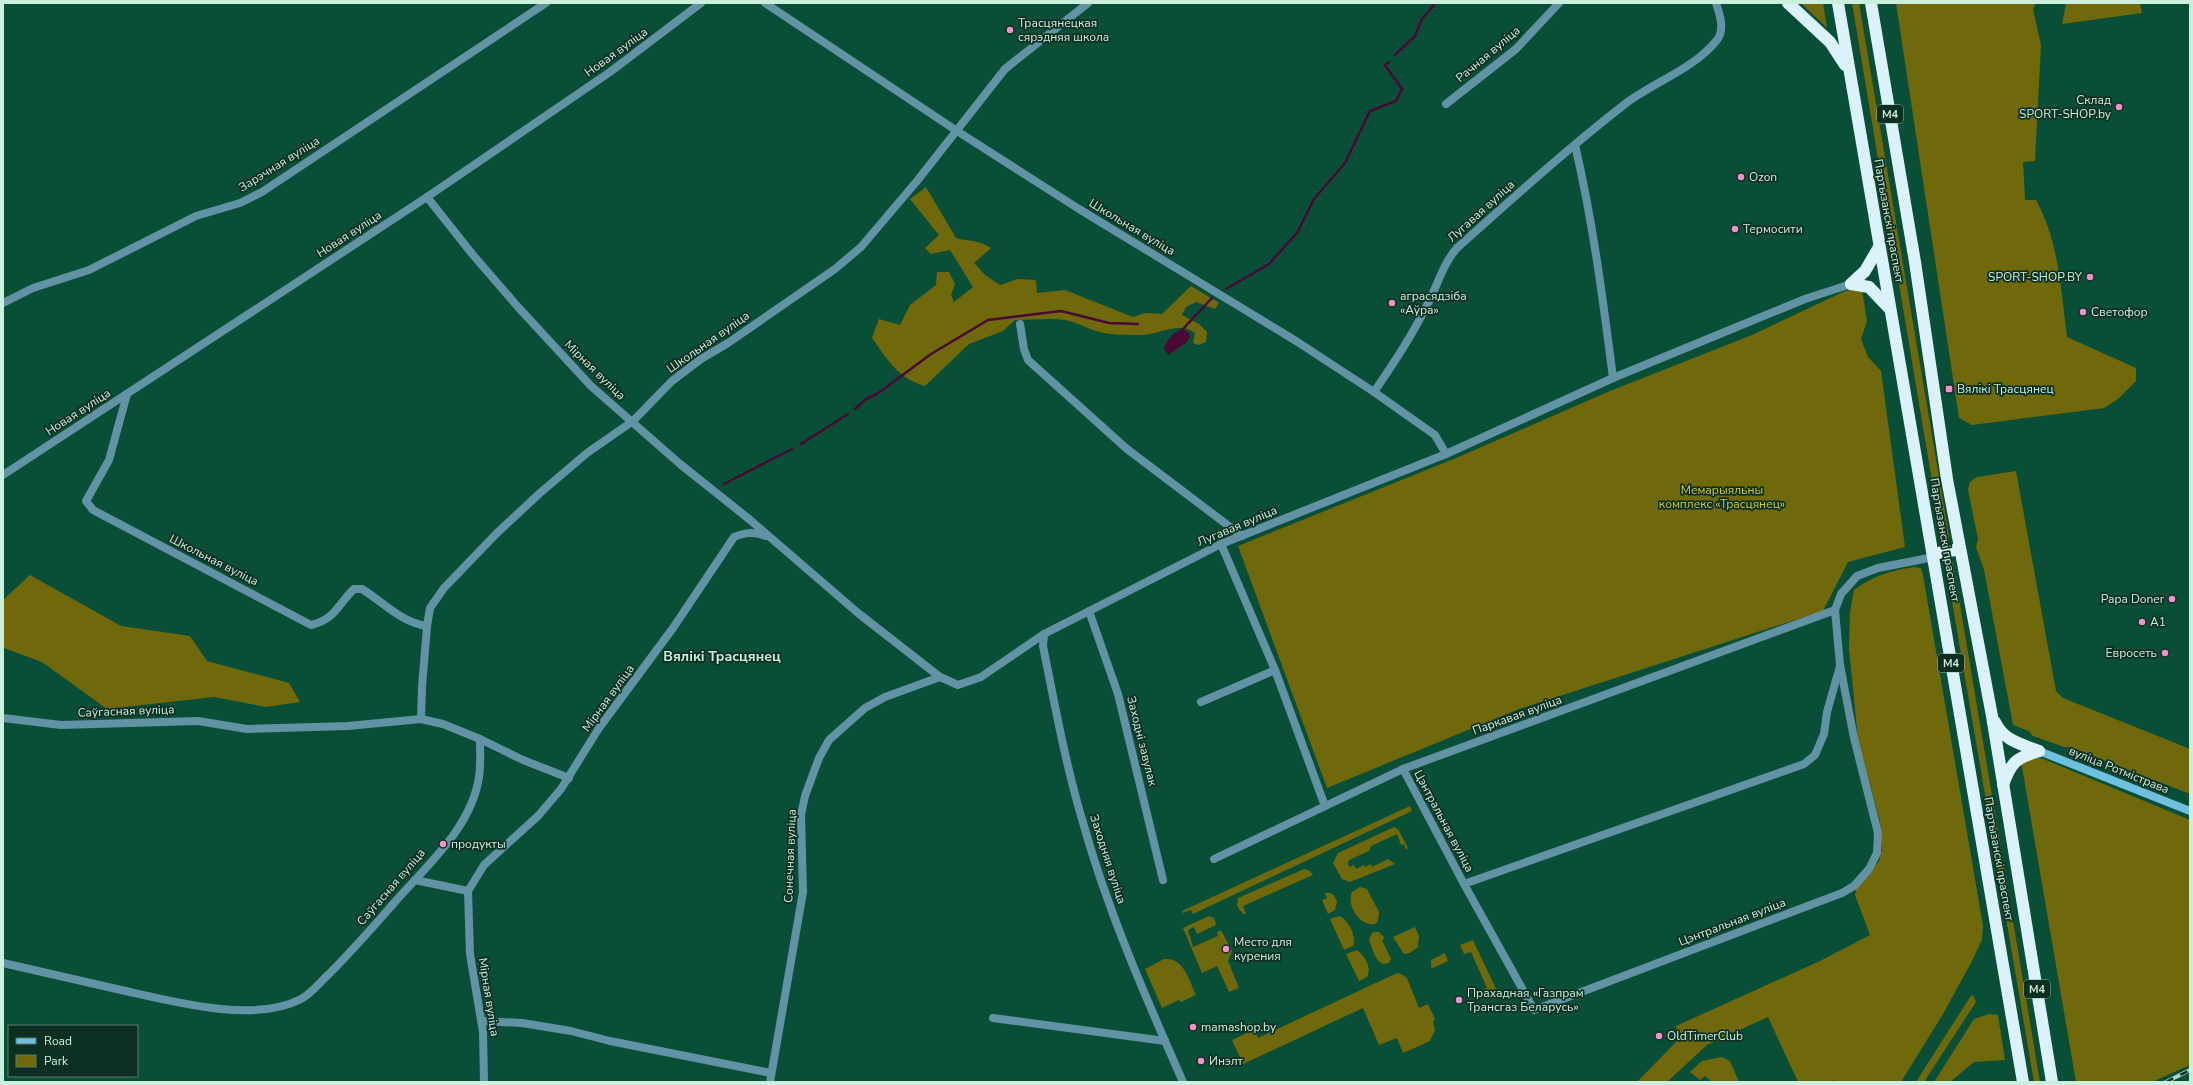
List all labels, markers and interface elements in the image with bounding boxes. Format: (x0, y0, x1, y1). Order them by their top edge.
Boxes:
place label: Трасцянецкая сярэдняя школа (1018, 15, 1109, 45)
street label: Рачная вуліца (1452, 22, 1524, 86)
street label: Новая вуліца (581, 24, 651, 80)
marker: Трасцянецкая сярэдняя школа (1005, 25, 1015, 35)
place label: Склад SPORT-SHOP.by (2019, 92, 2112, 122)
marker: Склад SPORT-SHOP.by (2114, 102, 2124, 112)
road number: М4 (1877, 105, 1903, 123)
street label: Зарэчная вуліца (235, 133, 323, 195)
street label: Партызанскі праспект (1870, 158, 1908, 285)
place label: Ozon (1749, 169, 1777, 185)
marker: Ozon (1736, 172, 1746, 182)
street label: Лугавая вуліца (1444, 176, 1518, 246)
street label: Школьная вуліца (1086, 195, 1178, 259)
street label: Новая вуліца (313, 207, 385, 261)
place label: Термосити (1743, 221, 1803, 237)
marker: Термосити (1730, 224, 1740, 234)
place label: SPORT-SHOP.BY (1988, 269, 2083, 285)
marker: SPORT-SHOP.BY (2085, 272, 2095, 282)
place label: аграсядзіба «Аўра» (1400, 288, 1467, 318)
marker: аграсядзіба «Аўра» (1387, 298, 1397, 308)
place label: Светофор (2091, 304, 2148, 320)
street label: Школьная вуліца (663, 307, 753, 377)
marker: Светофор (2078, 307, 2088, 317)
street label: Мірная вуліца (561, 337, 629, 403)
place label: Вялікі Трасцянец (1957, 381, 2054, 397)
marker: Вялікі Трасцянец (1944, 384, 1954, 394)
street label: Новая вуліца (42, 385, 114, 439)
street label: Партызанскі праспект (1926, 477, 1964, 604)
park label: Мемарыяльны комплекс «Трасцянец» (1659, 482, 1785, 512)
street label: Лугавая вуліца (1195, 502, 1279, 550)
street label: Школьная вуліца (167, 531, 261, 589)
place label: Papa Doner (2101, 591, 2165, 607)
marker: Papa Doner (2167, 594, 2177, 604)
place label: A1 (2150, 614, 2166, 630)
marker: A1 (2137, 617, 2147, 627)
place label: Евросеть (2106, 645, 2157, 661)
district label: Вялікі Трасцянец (663, 647, 781, 666)
marker: Евросеть (2160, 648, 2170, 658)
road number: М4 (1938, 654, 1964, 672)
street label: Мірная вуліца (578, 661, 638, 735)
street label: Паркавая вуліца (1470, 691, 1564, 739)
street label: Заходні завулак (1123, 694, 1161, 788)
street label: Саўгасная вуліца (77, 701, 175, 721)
street label: вуліца Ротмістрава (2066, 743, 2172, 797)
street label: Цэнтральная вуліца (1410, 767, 1478, 875)
street label: Партызанскі праспект (1980, 796, 2018, 923)
street label: Сонечная вуліца (780, 809, 800, 903)
street label: Заходняя вуліца (1086, 812, 1130, 906)
place label: продукты (451, 836, 506, 852)
marker: продукты (438, 839, 448, 849)
street label: Саўгасная вуліца (353, 845, 429, 929)
street label: Цэнтральная вуліца (1676, 894, 1788, 950)
place label: Место для курения (1234, 934, 1292, 964)
marker: Место для курения (1221, 944, 1231, 954)
street label: Мірная вуліца (475, 957, 503, 1037)
road number: М4 (2024, 980, 2050, 998)
place label: Прахадная «Газпрам Трансгаз Беларусь» (1467, 985, 1584, 1015)
marker: Прахадная «Газпрам Трансгаз Беларусь» (1454, 995, 1464, 1005)
place label: mamashop.by (1201, 1019, 1277, 1035)
marker: mamashop.by (1188, 1022, 1198, 1032)
legend (8, 1025, 138, 1077)
place label: OldTimerClub (1667, 1028, 1743, 1044)
marker: OldTimerClub (1654, 1031, 1664, 1041)
text: Road (44, 1033, 72, 1049)
text: Park (44, 1053, 69, 1069)
place label: Инэлт (1209, 1053, 1244, 1069)
marker: Инэлт (1196, 1056, 1206, 1066)

